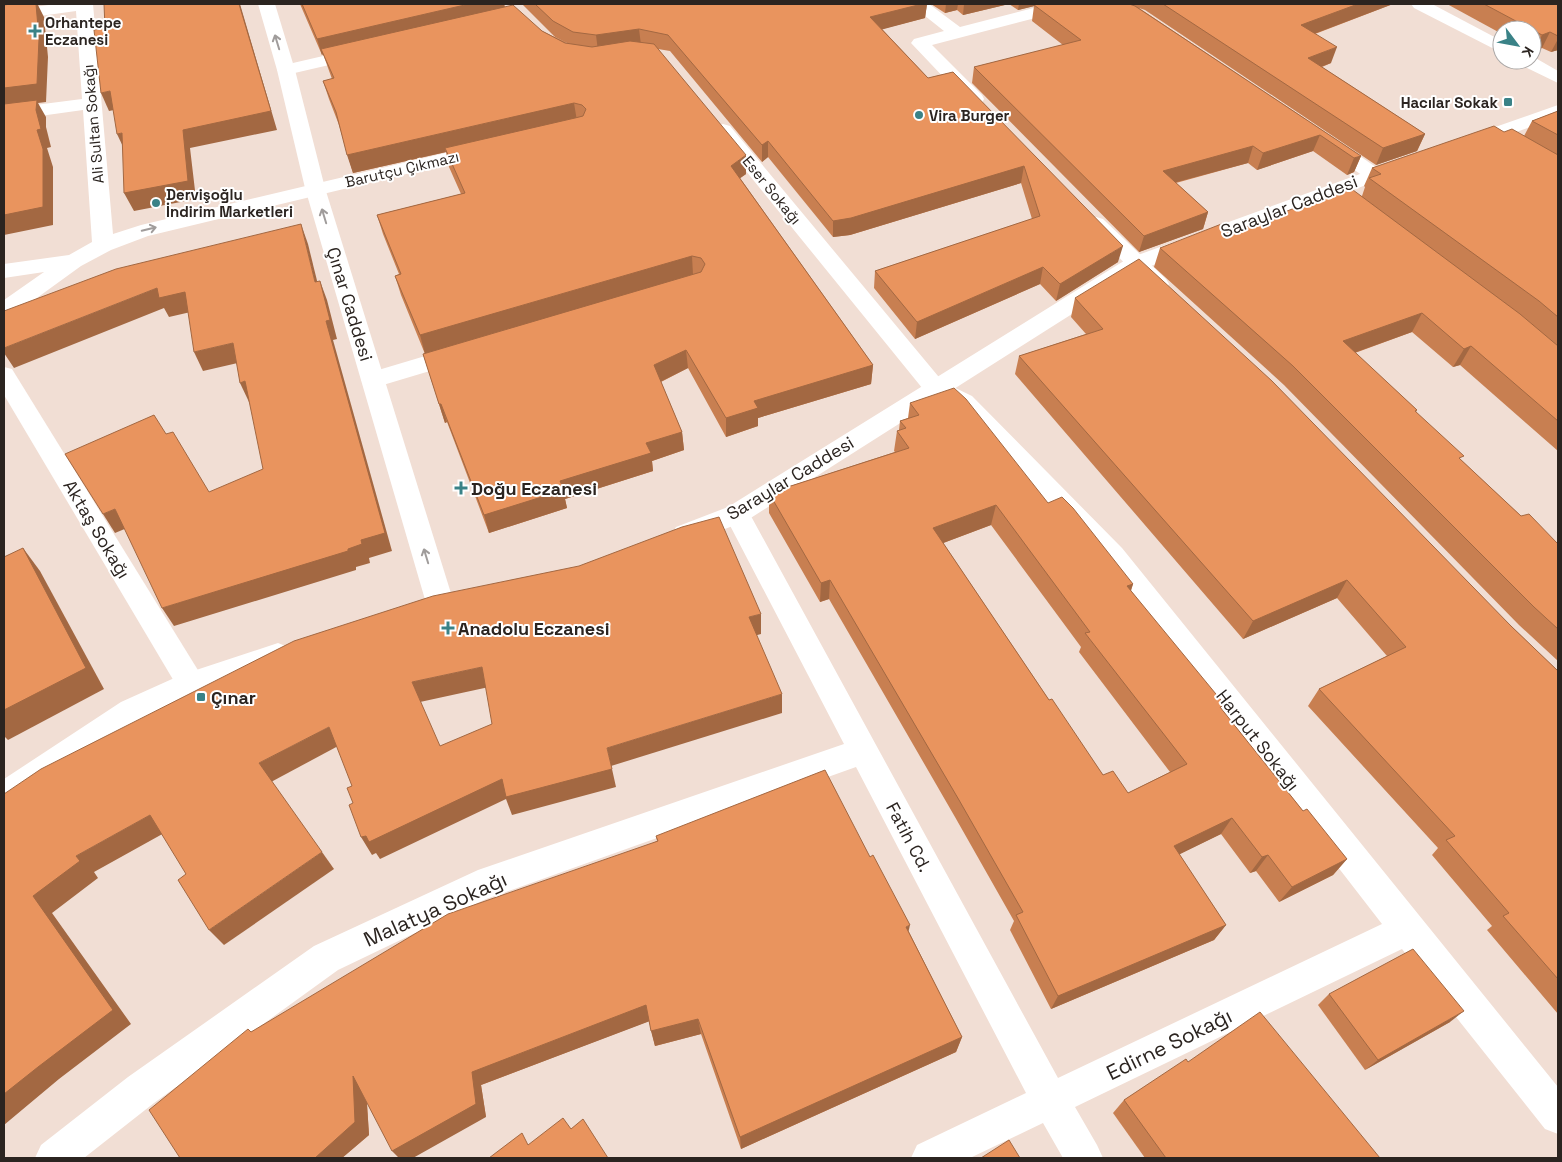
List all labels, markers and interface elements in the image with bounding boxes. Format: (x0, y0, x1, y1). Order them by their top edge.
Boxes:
place label: Orhantepe Eczanesi (45, 13, 122, 49)
north arrow (1492, 20, 1542, 70)
marker: Orhantepe Eczanesi (29, 25, 41, 37)
one-way arrow (272, 34, 282, 50)
text: K (1518, 43, 1538, 61)
street label: Ali Sultan Sokağı (78, 64, 108, 184)
place label: Hacılar Sokak (1401, 93, 1499, 112)
marker: Hacılar Sokak (1502, 96, 1514, 108)
place label: Vira Burger (929, 106, 1010, 125)
marker: Vira Burger (913, 109, 925, 121)
street label: Barutçu Çıkmazı (343, 147, 461, 191)
street label: Eser Sokağı (739, 152, 805, 228)
street label: Saraylar Caddesi (1217, 169, 1361, 243)
place label: Dervişoğlu İndirim Marketleri (166, 185, 293, 221)
marker: Dervişoğlu İndirim Marketleri (150, 197, 162, 209)
one-way arrow (318, 208, 328, 224)
one-way arrow (140, 224, 156, 233)
street label: Çınar Caddesi (322, 244, 378, 364)
street label: Saraylar Caddesi (722, 431, 858, 525)
street label: Aktaş Sokağı (58, 475, 136, 583)
place label: Doğu Eczanesi (471, 477, 597, 500)
marker: Doğu Eczanesi (455, 482, 467, 494)
one-way arrow (420, 548, 430, 564)
place label: Anadolu Eczanesi (458, 617, 609, 640)
marker: Anadolu Eczanesi (442, 622, 454, 634)
street label: Harput Sokağı (1211, 685, 1305, 795)
place label: Çınar (211, 686, 256, 709)
marker: Çınar (195, 691, 207, 703)
street label: Fatih Cd. (881, 798, 937, 876)
street label: Malatya Sokağı (359, 865, 511, 953)
street label: Edirne Sokağı (1102, 1002, 1236, 1086)

